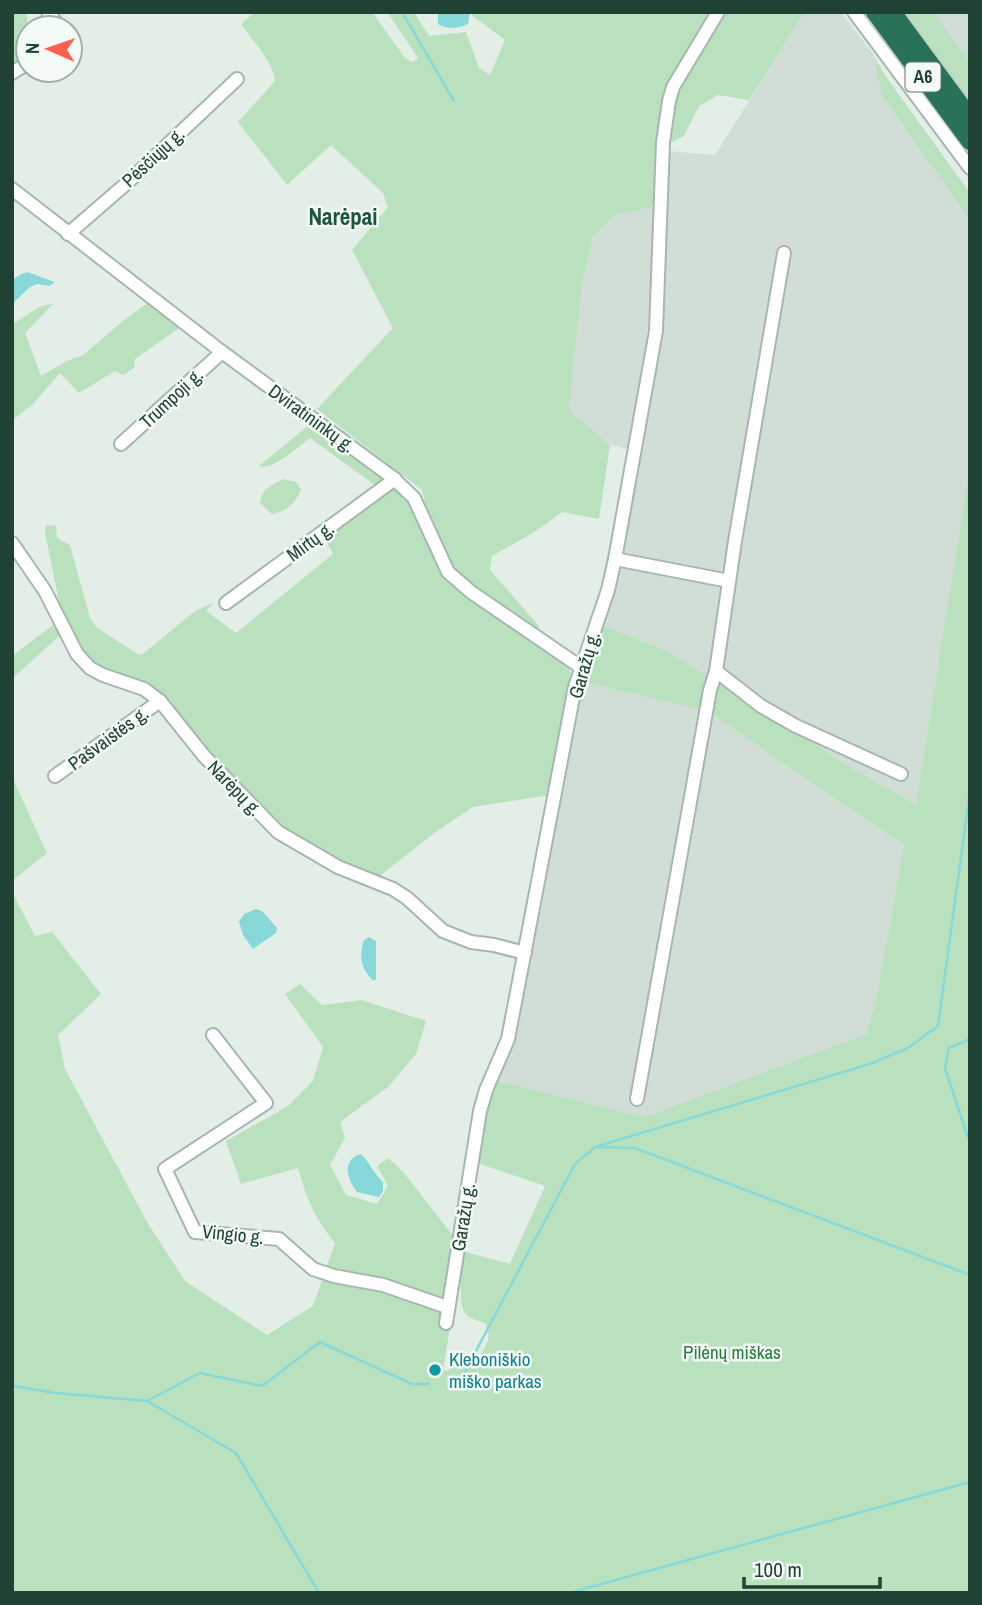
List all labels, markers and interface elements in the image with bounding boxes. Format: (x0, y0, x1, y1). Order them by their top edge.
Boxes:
north arrow (14, 14, 84, 84)
text: N (19, 42, 45, 54)
road number: A6 (906, 62, 940, 92)
street label: Pėsčiųjų g. (116, 121, 190, 193)
district label: Narėpai (308, 201, 378, 232)
street label: Trumpoji g. (134, 362, 208, 434)
street label: Dviratininkų g. (263, 378, 361, 458)
street label: Mirtų g. (281, 515, 339, 567)
street label: Garažų g. (562, 629, 606, 701)
street label: Pašvaistės g. (63, 700, 153, 776)
street label: Narėpų g. (202, 754, 268, 822)
street label: Garažų g. (445, 1181, 481, 1253)
street label: Vingio g. (201, 1218, 265, 1250)
park label: Pilėnų miškas (683, 1339, 781, 1365)
place label: Kleboniškio miško parkas (449, 1346, 542, 1394)
marker: Kleboniškio miško parkas (427, 1362, 443, 1378)
scale bar (744, 1546, 880, 1590)
text: 100 m (754, 1555, 802, 1584)

